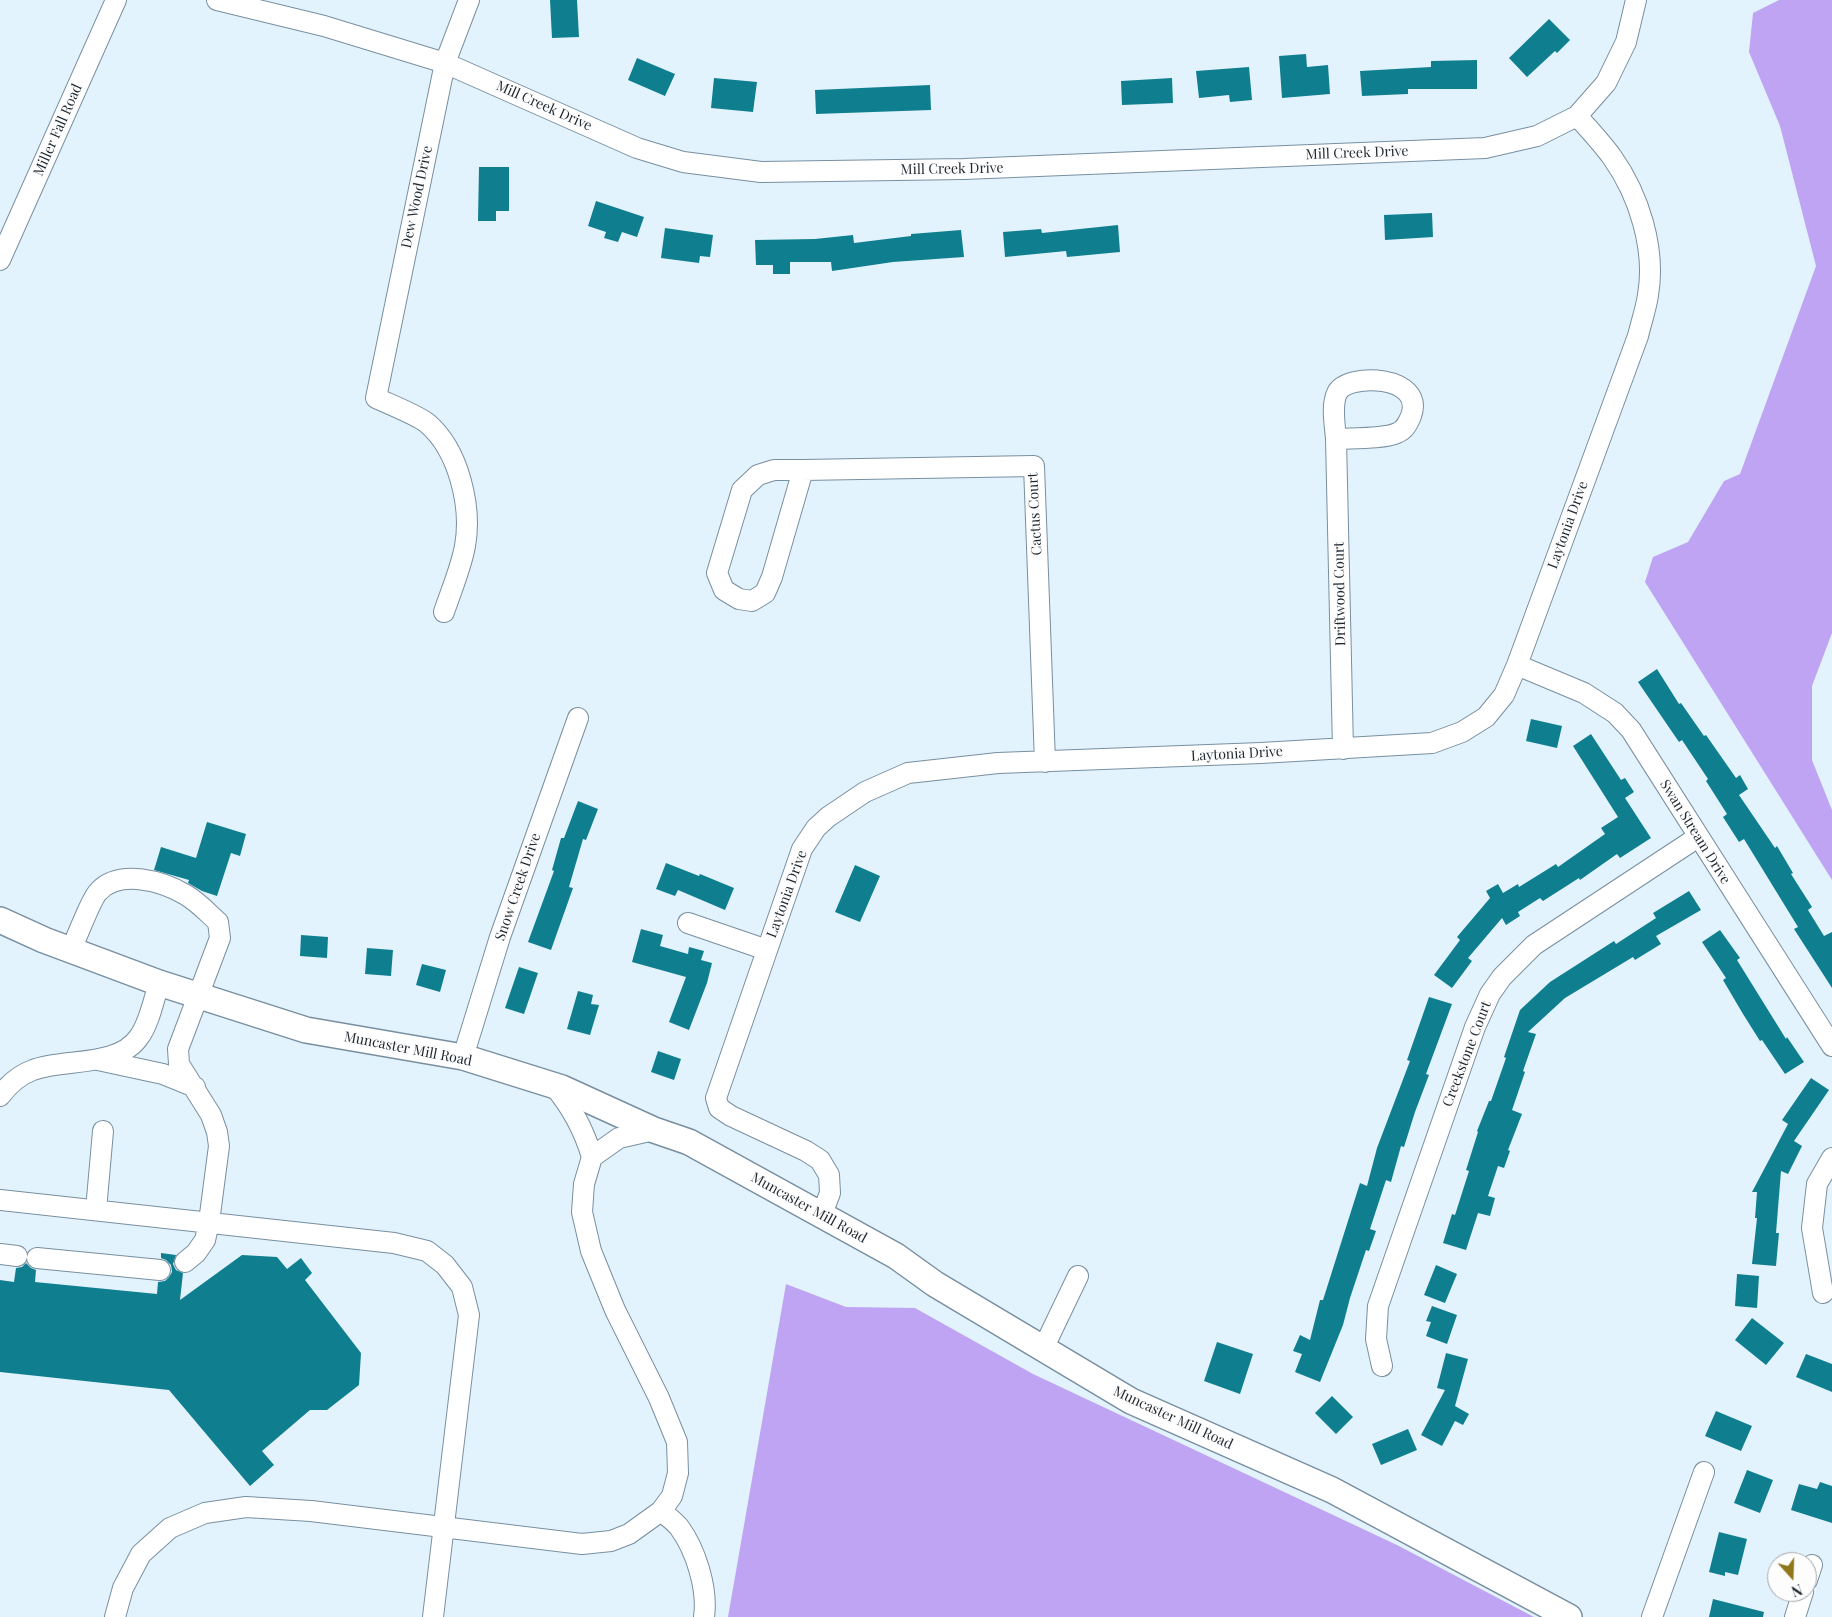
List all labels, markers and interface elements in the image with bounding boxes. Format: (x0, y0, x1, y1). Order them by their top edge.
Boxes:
street label: Mill Creek Drive (494, 77, 594, 135)
street label: Miller Fall Road (30, 81, 86, 179)
street label: Mill Creek Drive (1305, 143, 1409, 163)
street label: Dew Wood Drive (398, 144, 436, 250)
street label: Mill Creek Drive (900, 160, 1004, 178)
street label: Cactus Court (1024, 472, 1046, 556)
street label: Laytonia Drive (1544, 479, 1592, 571)
street label: Driftwood Court (1331, 542, 1349, 646)
street label: Laytonia Drive (1191, 743, 1283, 765)
street label: Swan Stream Drive (1656, 777, 1734, 887)
street label: Snow Creek Drive (492, 831, 544, 943)
street label: Laytonia Drive (763, 848, 811, 940)
street label: Creekstone Court (1439, 999, 1495, 1109)
street label: Muncaster Mill Road (343, 1028, 473, 1070)
street label: Muncaster Mill Road (748, 1169, 870, 1247)
street label: Muncaster Mill Road (1111, 1383, 1235, 1453)
north arrow (1767, 1552, 1817, 1602)
text: N (1789, 1580, 1805, 1601)

